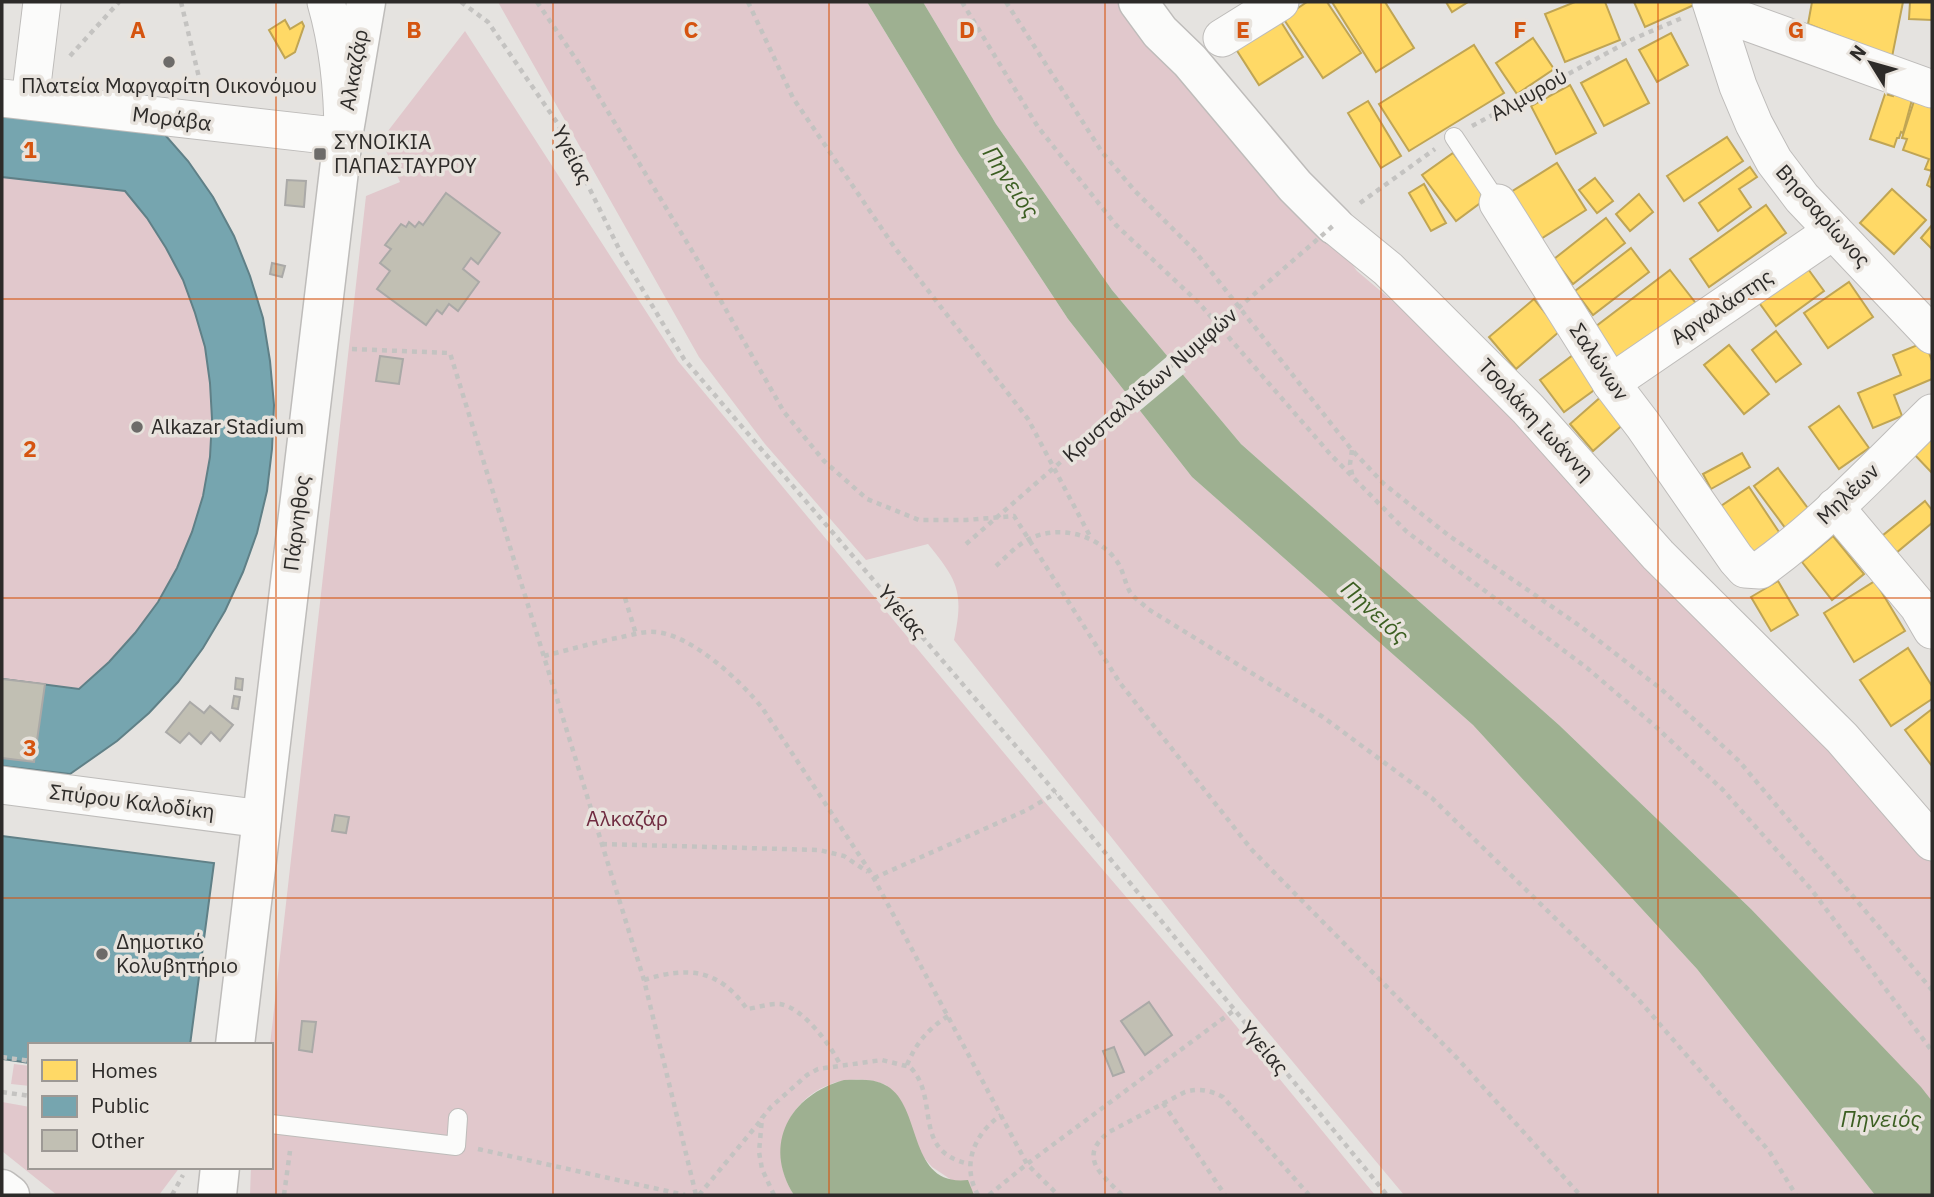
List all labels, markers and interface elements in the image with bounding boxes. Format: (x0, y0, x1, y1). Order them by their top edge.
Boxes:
text: A (130, 14, 146, 44)
text: B (406, 14, 422, 44)
text: C (684, 14, 699, 44)
text: D (959, 14, 975, 44)
text: E (1236, 14, 1250, 44)
text: F (1513, 14, 1527, 44)
text: G (1788, 14, 1804, 44)
street label: Αλκαζάρ (332, 27, 374, 113)
north arrow (1836, 28, 1906, 98)
text: N (1844, 40, 1871, 65)
marker: Πλατεία Μαργαρίτη Οικονόμου (161, 54, 177, 70)
street label: Αλμυρού (1485, 62, 1572, 127)
place label: Πλατεία Μαργαρίτη Οικονόμου (21, 71, 317, 99)
street label: Μοράβα (131, 99, 213, 137)
street label: Υγείας (546, 120, 600, 189)
place label: ΣΥΝΟΙΚΙΑ ΠΑΠΑΣΤΑΥΡΟΥ (334, 127, 477, 179)
text: 1 (23, 134, 37, 164)
water label: Πηνειός (977, 139, 1047, 223)
marker: ΣΥΝΟΙΚΙΑ ΠΑΠΑΣΤΑΥΡΟΥ (312, 146, 328, 162)
street label: Βησσαρίωνος (1770, 158, 1877, 273)
street label: Αργαλάστης (1665, 262, 1778, 351)
street label: Κρυσταλλίδων Νυμφών (1056, 300, 1243, 468)
street label: Σαλώνων (1564, 317, 1636, 406)
street label: Τσολάκη Ιωάννη (1473, 352, 1601, 487)
place label: Alkazar Stadium (151, 412, 304, 440)
marker: Alkazar Stadium (129, 419, 145, 435)
text: 2 (23, 433, 37, 463)
street label: Μηλέων (1810, 456, 1885, 530)
street label: Πάρνηθος (276, 473, 316, 572)
water label: Πηνειός (1336, 573, 1416, 650)
street label: Υγείας (872, 578, 934, 644)
text: 3 (23, 732, 37, 762)
street label: Σπύρου Καλοδίκη (48, 777, 216, 825)
park label: Αλκαζάρ (586, 804, 668, 832)
place label: Δημοτικό Κολυβητήριο (116, 927, 238, 979)
marker: Δημοτικό Κολυβητήριο (94, 946, 110, 962)
street label: Υγείας (1234, 1014, 1296, 1080)
legend (28, 1043, 273, 1169)
text: Homes (91, 1056, 158, 1084)
text: Public (91, 1091, 149, 1119)
water label: Πηνειός (1840, 1103, 1922, 1133)
text: Other (91, 1126, 145, 1154)

